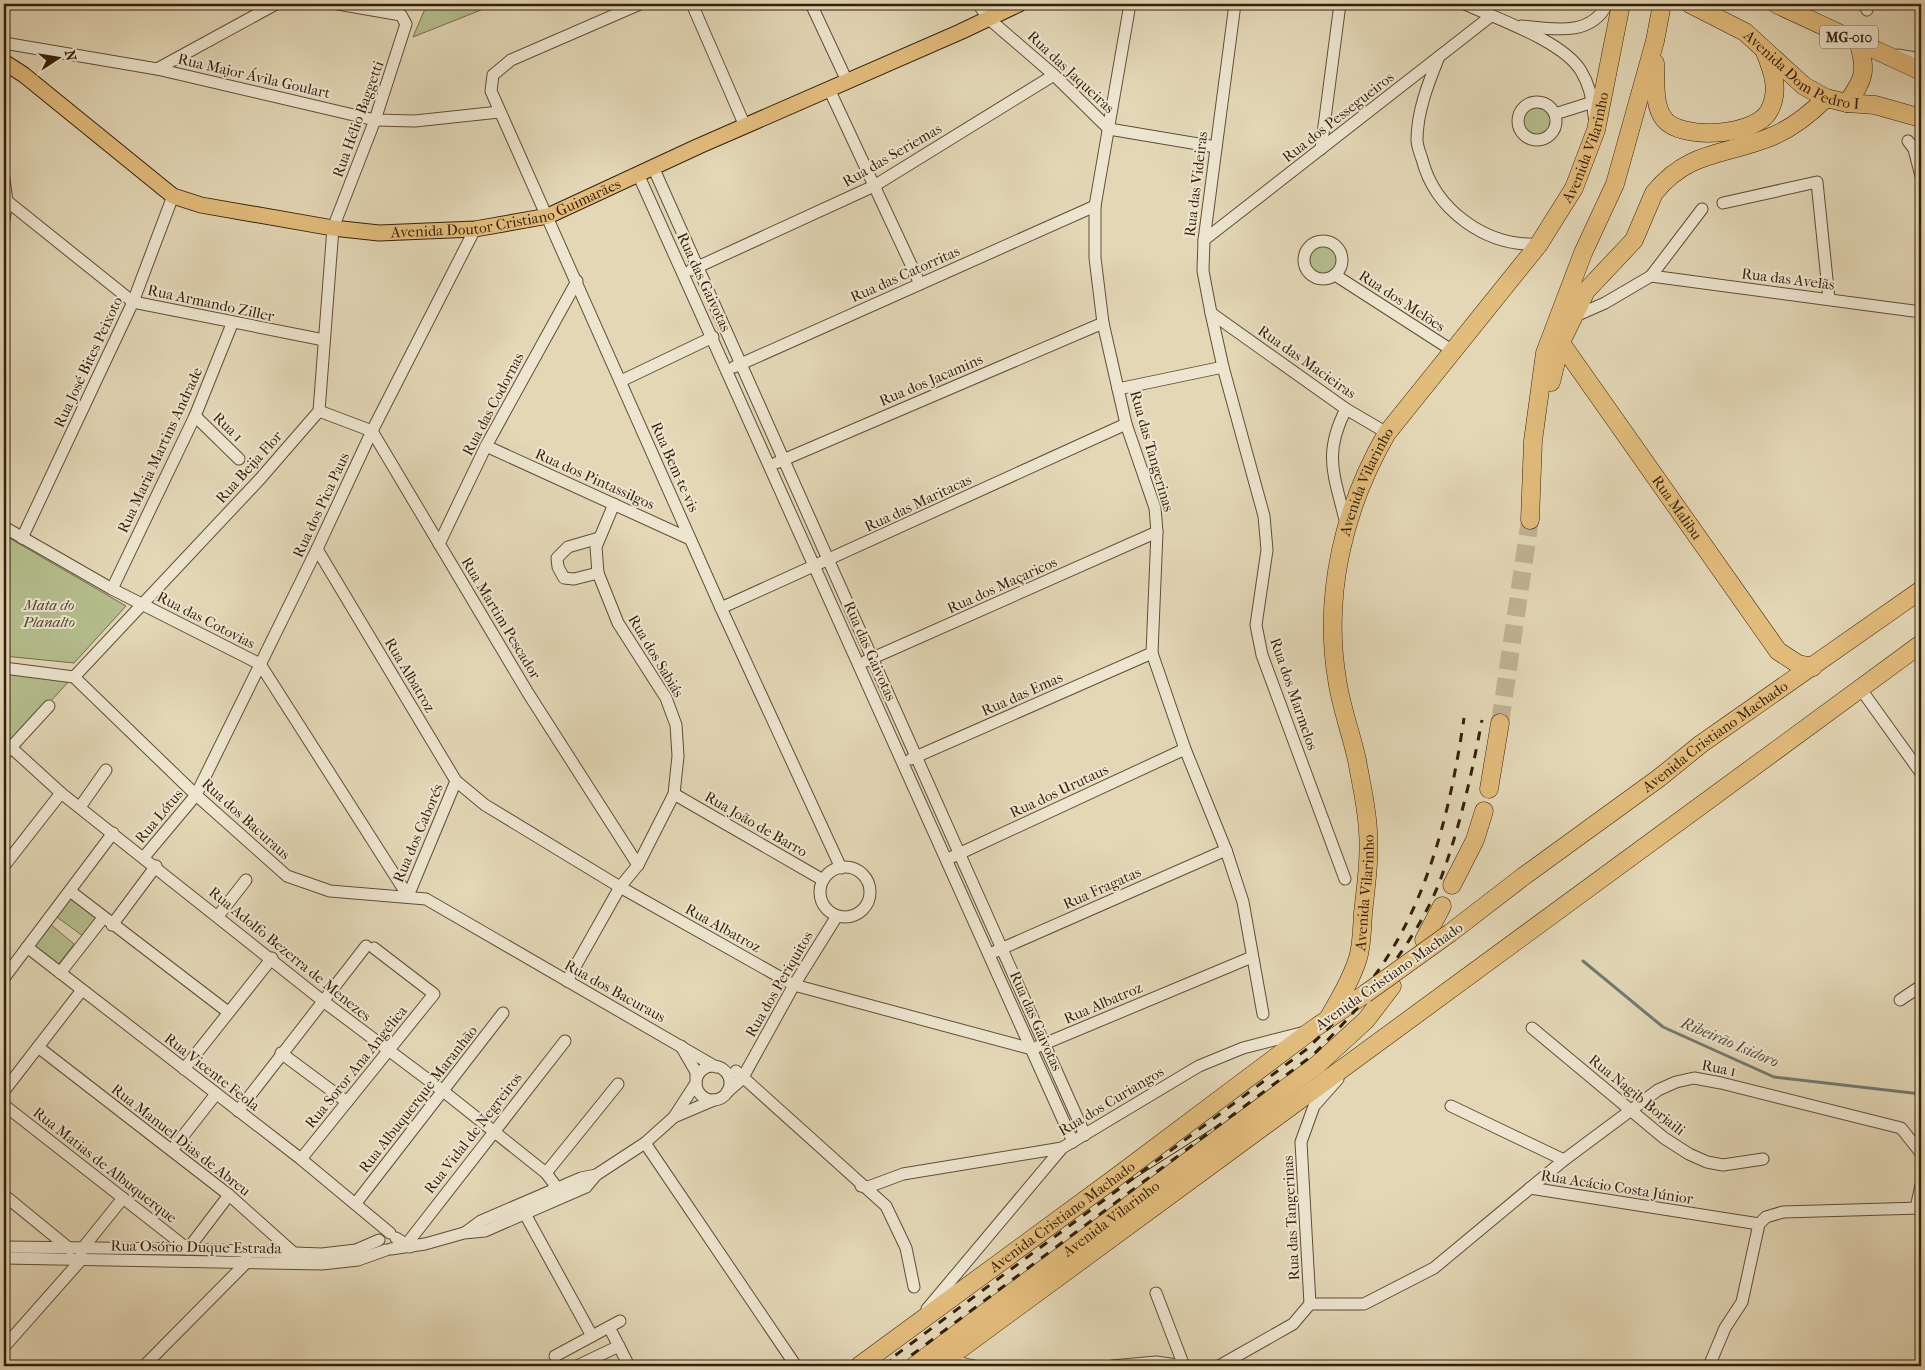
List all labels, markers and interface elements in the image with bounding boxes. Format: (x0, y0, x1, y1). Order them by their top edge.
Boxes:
street label: Avenida Dom Pedro I (1739, 26, 1860, 113)
road number: MG-010 (1820, 26, 1878, 48)
street label: Rua das Jaqueiras (1024, 27, 1119, 117)
north arrow (32, 32, 82, 82)
text: N (61, 48, 80, 63)
street label: Rua Major Ávila Goulart (176, 50, 333, 102)
street label: Rua Hélio Baggetti (329, 58, 388, 180)
street label: Rua dos Pessegueiros (1279, 68, 1398, 166)
street label: Avenida Vilarinho (1557, 90, 1612, 207)
street label: Rua das Seriemas (839, 119, 945, 191)
street label: Rua das Videiras (1181, 130, 1211, 238)
street label: Avenida Doutor Cristiano Guimarães (390, 174, 624, 242)
street label: Rua das Gaivotas (673, 230, 735, 335)
street label: Rua das Catorritas (847, 242, 963, 306)
street label: Rua das Avelãs (1740, 264, 1836, 294)
street label: Rua dos Melões (1355, 266, 1449, 336)
street label: Rua Armando Ziller (146, 281, 277, 325)
street label: Rua José Bites Peixoto (50, 293, 126, 430)
street label: Rua das Macieiras (1255, 322, 1360, 403)
street label: Rua das Codornas (458, 349, 528, 459)
street label: Rua dos Jacamins (877, 350, 986, 410)
street label: Rua Maria Martins Andrade (114, 364, 207, 536)
street label: Rua das Tangerinas (1126, 388, 1178, 514)
street label: Rua 1 (209, 408, 247, 446)
street label: Rua Bem-te-vis (647, 419, 703, 515)
street label: Avenida Vilarinho (1336, 423, 1397, 539)
street label: Rua Beija Flor (212, 427, 287, 507)
street label: Rua dos Pintassilgos (532, 445, 658, 514)
street label: Rua dos Pica Paus (289, 449, 353, 560)
street label: Rua das Maritacas (862, 470, 975, 536)
street label: Rua Malibu (1648, 472, 1706, 544)
street label: Rua dos Maçaricos (944, 552, 1060, 617)
street label: Rua Martim Pescador (457, 554, 545, 683)
street label: Rua das Cotovias (154, 587, 259, 653)
park label: Mata do Planalto (22, 596, 75, 631)
street label: Rua das Gaivotas (840, 598, 900, 704)
street label: Rua dos Sabiás (624, 611, 688, 701)
street label: Rua Albatroz (381, 634, 439, 716)
street label: Rua dos Marmelos (1266, 635, 1322, 753)
street label: Rua das Emas (978, 668, 1066, 720)
street label: Avenida Cristiano Machado (1638, 677, 1792, 797)
street label: Rua dos Urutaus (1007, 760, 1112, 822)
street label: Rua dos Bacuraus (198, 775, 294, 864)
street label: Rua dos Caborés (389, 781, 447, 885)
street label: Rua Lótus (131, 785, 187, 847)
street label: Rua João de Barro (701, 787, 811, 861)
street label: Avenida Vilarinho (1351, 834, 1378, 953)
street label: Rua Fragatas (1060, 863, 1144, 913)
street label: Rua Adolfo Bezerra de Menezes (205, 883, 375, 1025)
street label: Rua Albatroz (682, 900, 764, 956)
street label: Avenida Cristiano Machado (1311, 918, 1467, 1035)
street label: Rua dos Periquitos (741, 927, 817, 1040)
street label: Rua dos Bacuraus (561, 956, 669, 1026)
street label: Rua das Gaivotas (1006, 968, 1066, 1074)
street label: Rua Albatroz (1061, 978, 1145, 1028)
street label: Rua Soror Ana Angélica (301, 1001, 412, 1132)
water label: Ribeirão Isidoro (1677, 1012, 1782, 1071)
street label: Rua Albuquerque Maranhão (355, 1022, 481, 1176)
street label: Rua Vicente Feola (161, 1029, 264, 1115)
street label: Rua Nagib Borjaili (1585, 1051, 1689, 1140)
street label: Rua 1 (1700, 1056, 1738, 1080)
street label: Rua dos Curiangos (1055, 1062, 1167, 1140)
street label: Rua Vidal de Negreiros (420, 1068, 526, 1197)
street label: Rua Manuel Dias de Abreu (108, 1080, 255, 1200)
street label: Rua Matias de Albuquerque (29, 1103, 181, 1227)
street label: Rua das Tangerinas (1279, 1155, 1303, 1281)
street label: Avenida Cristiano Machado (985, 1157, 1139, 1277)
street label: Rua Acácio Costa Júnior (1540, 1166, 1695, 1208)
street label: Avenida Vilarinho (1058, 1177, 1163, 1261)
street label: Rua Osório Duque Estrada (110, 1237, 283, 1258)

